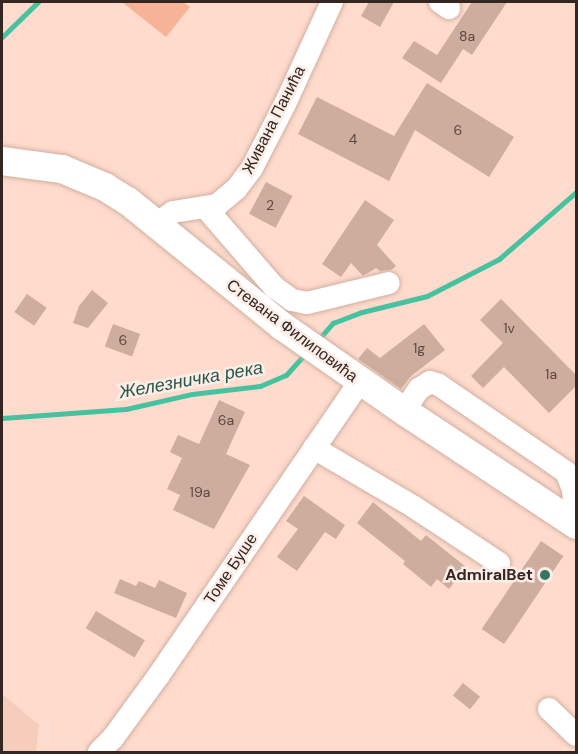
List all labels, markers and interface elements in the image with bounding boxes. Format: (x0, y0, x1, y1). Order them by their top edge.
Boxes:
house number: 8a (459, 28, 475, 44)
street label: Живана Панића (238, 63, 310, 177)
house number: 6 (454, 122, 462, 138)
house number: 4 (349, 131, 357, 147)
house number: 2 (266, 197, 274, 213)
street label: Стевана Филиповића (223, 275, 361, 387)
house number: 1v (503, 320, 515, 336)
house number: 6 (119, 332, 127, 348)
house number: 1g (413, 340, 425, 356)
water label: Железничка река (117, 357, 265, 403)
house number: 1a (545, 366, 557, 382)
house number: 6a (218, 412, 234, 428)
house number: 19a (190, 484, 210, 500)
street label: Томе Буше (200, 530, 262, 608)
place label: AdmiralBet (445, 565, 533, 585)
marker: AdmiralBet (538, 568, 552, 582)

